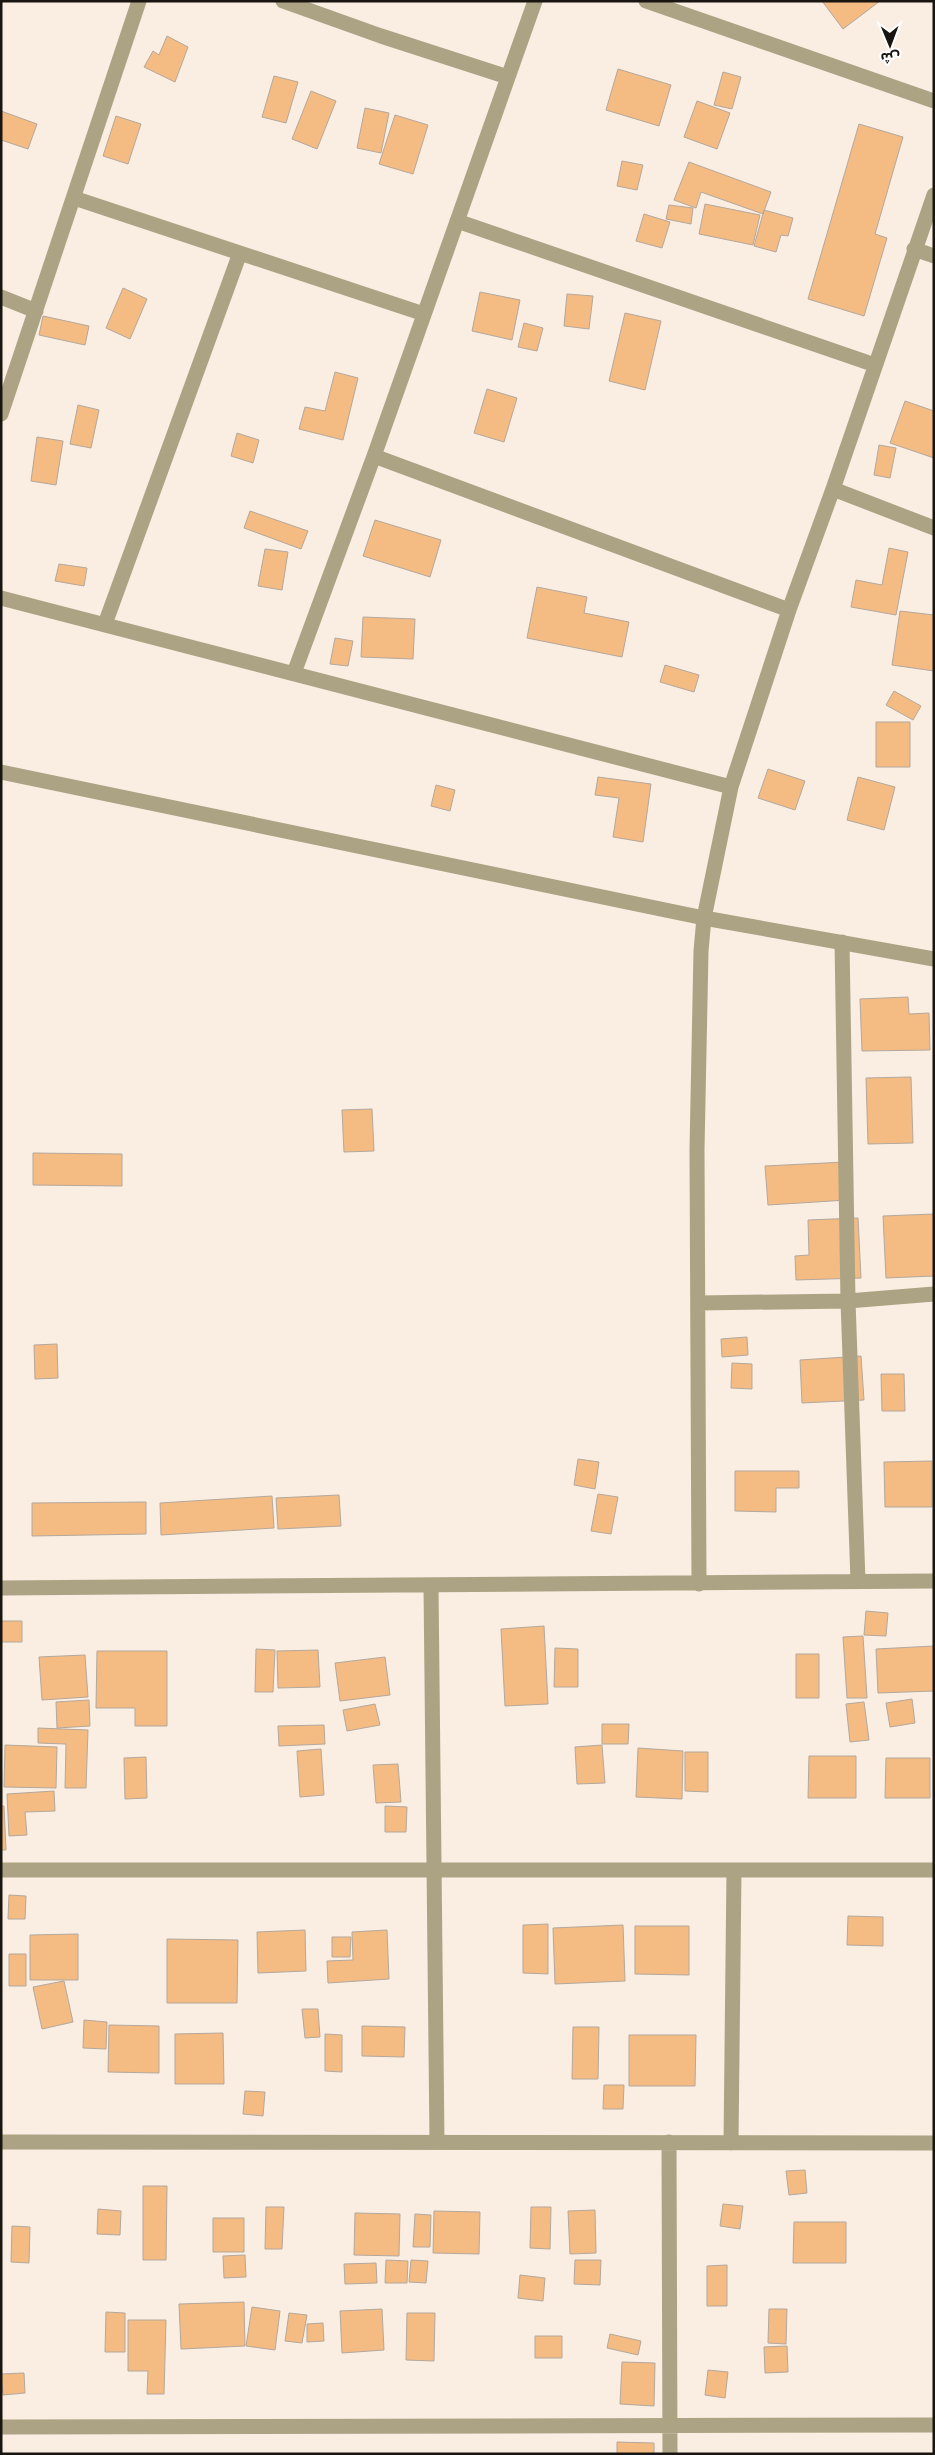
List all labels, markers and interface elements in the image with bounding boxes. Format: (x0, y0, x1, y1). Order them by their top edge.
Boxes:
north arrow (865, 20, 915, 70)
text: ش (880, 48, 900, 69)

